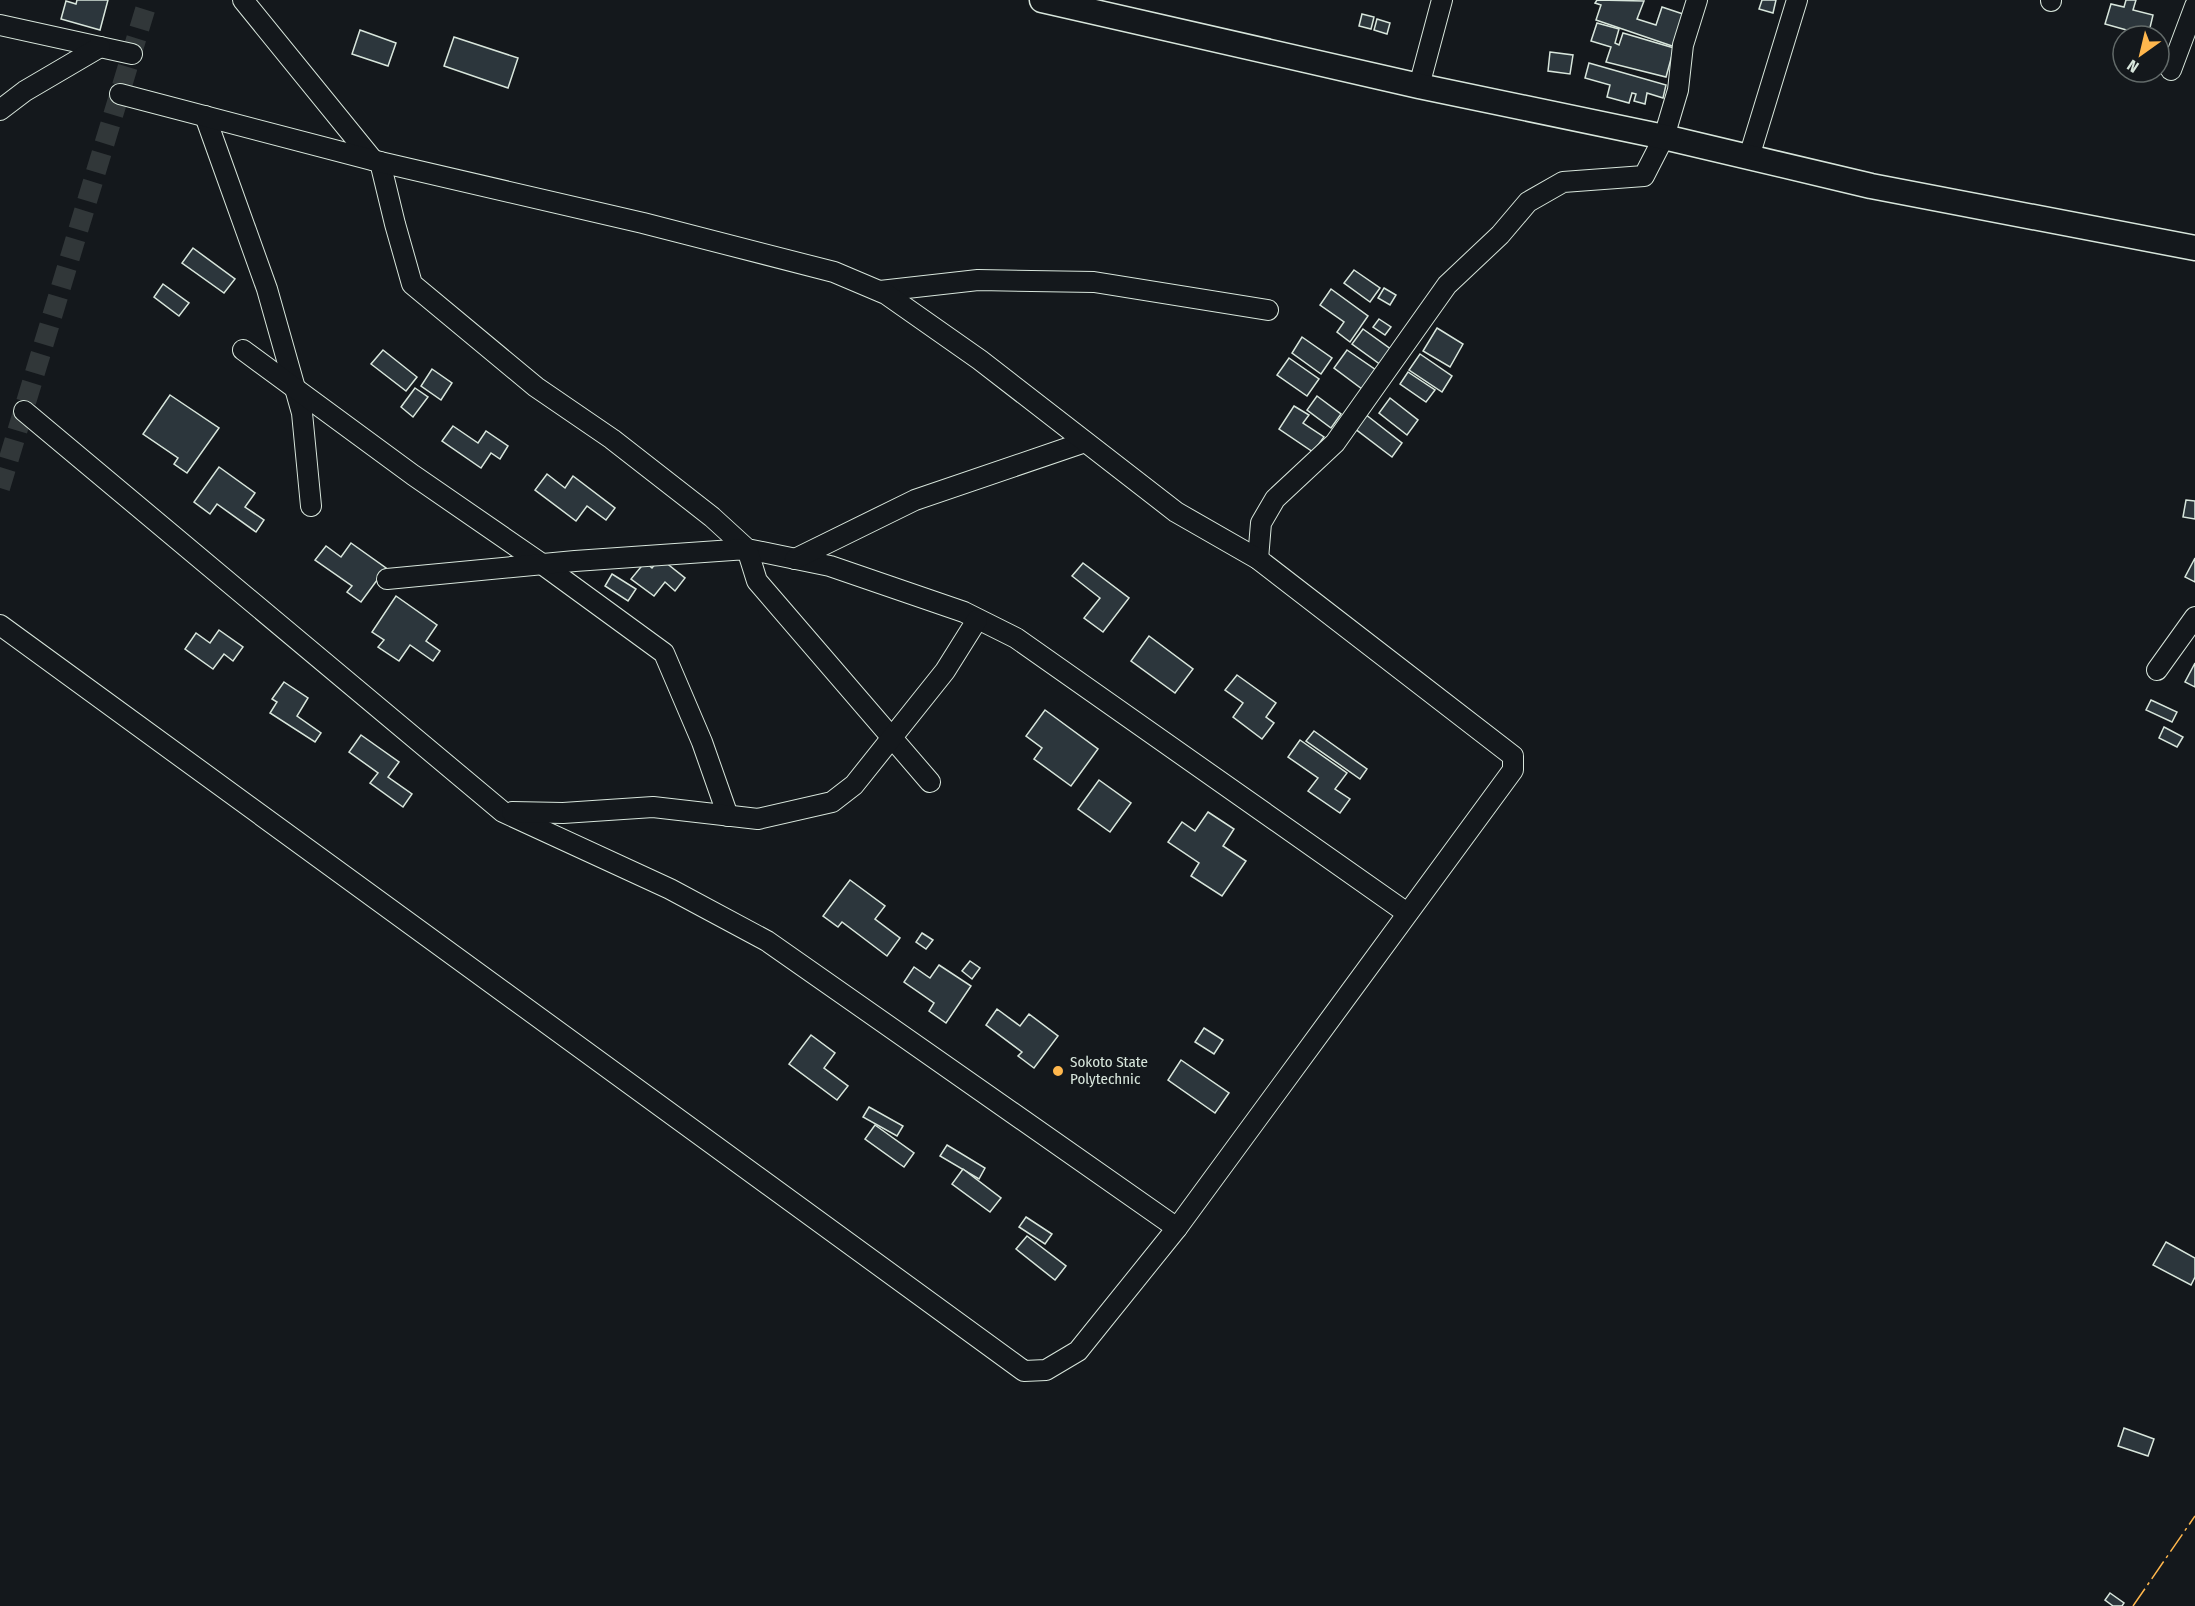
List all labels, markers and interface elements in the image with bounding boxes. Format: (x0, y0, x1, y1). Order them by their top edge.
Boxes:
north arrow (2111, 24, 2171, 84)
text: N (2124, 55, 2142, 77)
place label: Sokoto State Polytechnic (1070, 1053, 1148, 1088)
marker: Sokoto State Polytechnic (1051, 1064, 1065, 1078)

